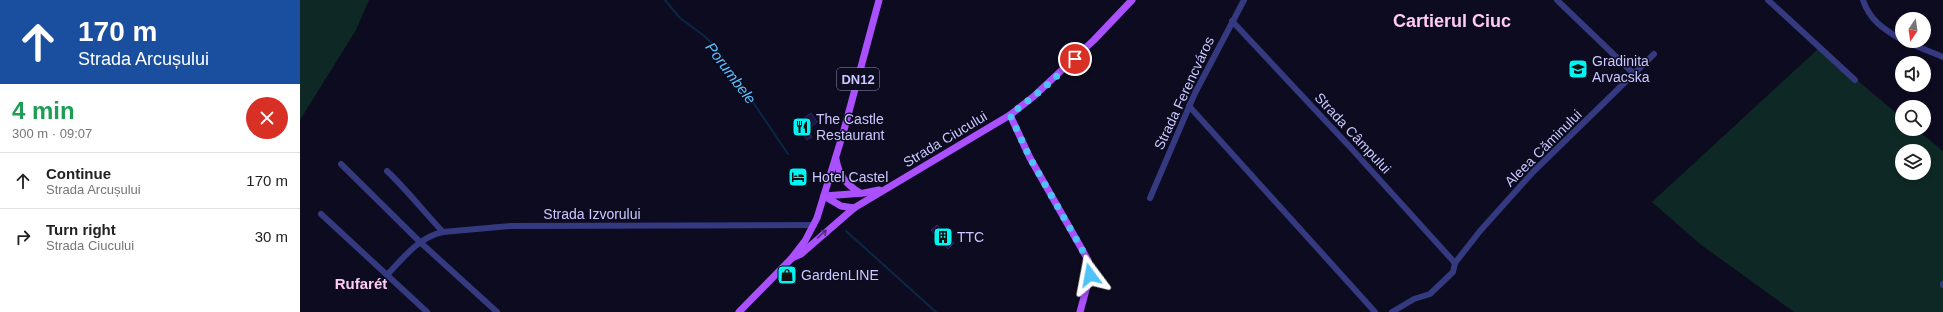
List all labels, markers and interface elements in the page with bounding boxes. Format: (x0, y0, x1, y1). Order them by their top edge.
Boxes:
district label: Cartierul Ciuc (1393, 11, 1511, 31)
north arrow (1895, 12, 1931, 48)
map controls (1895, 12, 1931, 180)
icon: ahead (12, 16, 64, 68)
text: 170 m (78, 16, 157, 47)
street label: Strada Ferencváros (1151, 34, 1217, 152)
water label: Porumbele (702, 39, 760, 107)
pin (1058, 42, 1092, 76)
icon: arrive (1064, 48, 1086, 70)
text: Strada Arcușului (78, 49, 209, 69)
place label: Gradinita Arvacska (1592, 53, 1650, 85)
button: sound (1895, 56, 1931, 92)
school or university icon: Gradinita Arvacska (1567, 58, 1589, 80)
road number: DN12 (837, 68, 879, 90)
street label: Strada Câmpului (1312, 89, 1394, 177)
text: 4 min (12, 97, 75, 124)
button: close (246, 97, 288, 139)
button: search (1895, 100, 1931, 136)
street label: Aleea Căminului (1501, 106, 1585, 190)
street label: Strada Ciucului (900, 108, 990, 170)
place label: The Castle Restaurant (816, 111, 885, 143)
restaurant icon: The Castle Restaurant (791, 116, 813, 138)
text: 300 m · 09:07 (12, 126, 92, 141)
button: layers (1895, 144, 1931, 180)
text: Continue (46, 165, 111, 182)
hotel icon: Hotel Castel (787, 166, 809, 188)
place label: Hotel Castel (812, 169, 888, 185)
icon: ahead (12, 170, 34, 192)
text: 170 m (246, 172, 288, 189)
text: Strada Arcușului (46, 182, 141, 197)
street label: Strada Izvorului (543, 206, 641, 222)
text: Turn right (46, 221, 116, 238)
icon: right (12, 226, 34, 248)
building icon: TTC (932, 226, 954, 248)
text: 30 m (255, 228, 288, 245)
place label: TTC (957, 229, 984, 245)
one-way arrow (817, 230, 828, 239)
text: Strada Ciucului (46, 238, 134, 253)
position arrow (1069, 254, 1111, 296)
shop icon: GardenLINE (776, 264, 798, 286)
place label: GardenLINE (801, 267, 879, 283)
district label: Rufarét (335, 275, 387, 292)

